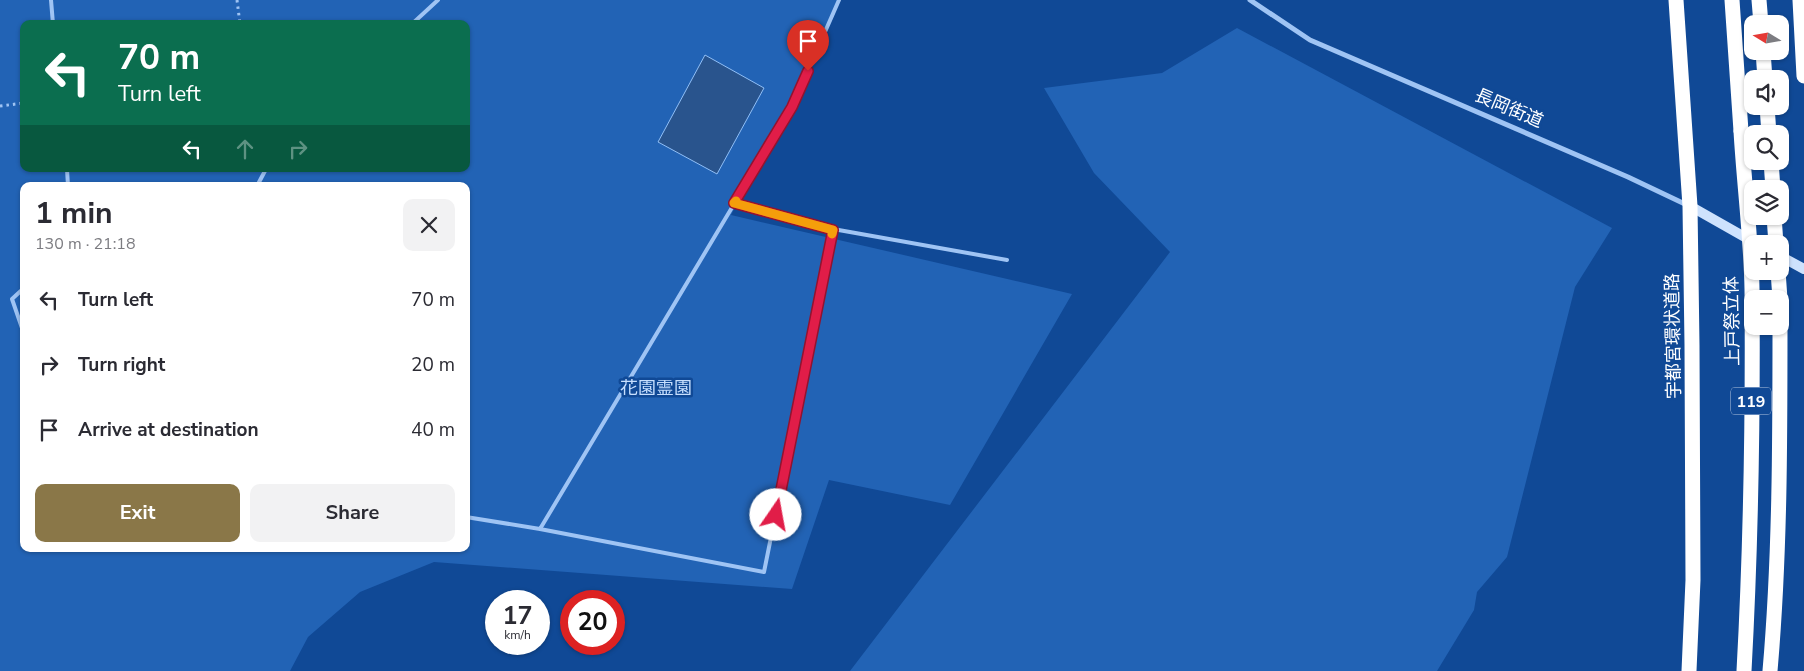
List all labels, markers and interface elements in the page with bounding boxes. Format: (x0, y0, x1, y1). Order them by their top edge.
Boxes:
north arrow (1744, 15, 1789, 60)
map controls (1744, 15, 1789, 335)
pin (787, 20, 829, 71)
icon: arrive (794, 27, 822, 55)
text: 70 m (118, 34, 200, 81)
icon: left (35, 40, 100, 105)
button: sound (1744, 70, 1789, 115)
text: Turn left (118, 79, 201, 109)
street label: 長岡街道 (1471, 83, 1547, 133)
button: search (1744, 125, 1789, 170)
icon: left (178, 135, 206, 163)
icon: ahead (231, 135, 259, 163)
icon: right (284, 135, 312, 163)
button: layers (1744, 180, 1789, 225)
text: 1 min (35, 193, 113, 234)
button: close (403, 199, 455, 251)
text: 130 m · 21:18 (35, 233, 136, 255)
button: + (1744, 235, 1789, 280)
street label: 宇都宮環状道路 (1660, 273, 1686, 399)
street label: 上戸祭立体 (1719, 276, 1745, 366)
icon: left (35, 286, 63, 314)
text: Turn left (78, 287, 153, 313)
text: 70 m (411, 287, 455, 313)
button: − (1744, 290, 1789, 335)
icon: right (35, 351, 63, 379)
text: Turn right (78, 352, 165, 378)
text: 20 m (411, 352, 455, 378)
park label: 花園霊園 (620, 376, 692, 400)
road number: 119 (1731, 388, 1771, 414)
icon: arrive (35, 416, 63, 444)
text: Arrive at destination (78, 417, 259, 443)
text: 40 m (411, 417, 455, 443)
button: Exit (35, 484, 240, 542)
button: Share (250, 484, 455, 542)
position arrow (749, 488, 801, 540)
speed limit sign: 20 (560, 590, 625, 655)
text: 17 (502, 599, 533, 633)
text: km/h (504, 627, 531, 643)

